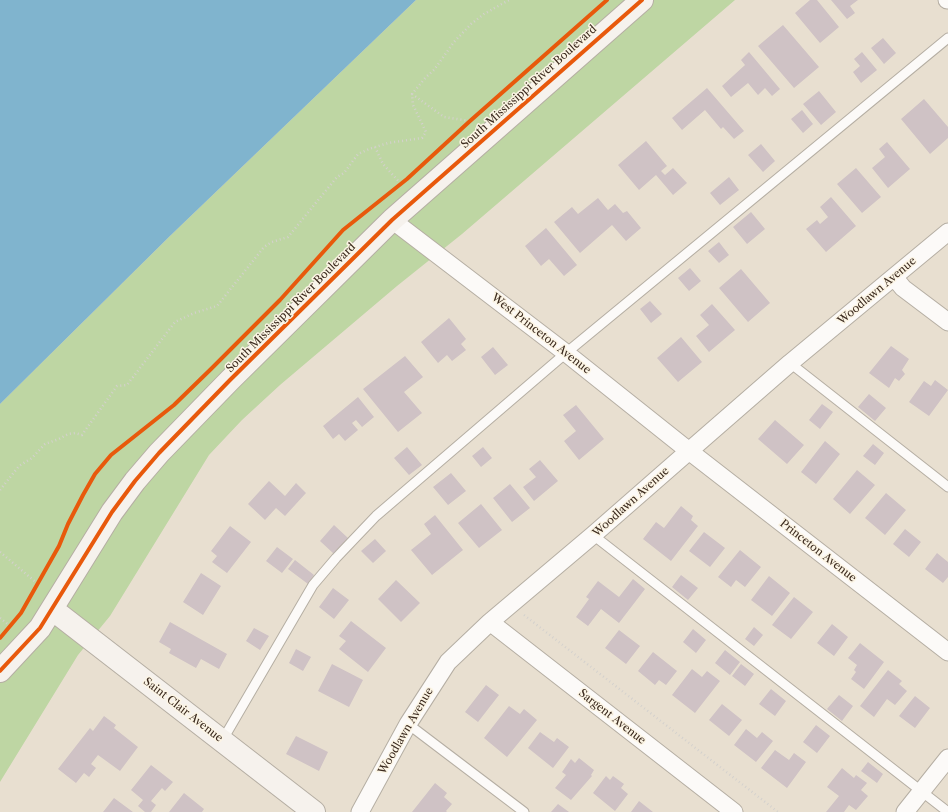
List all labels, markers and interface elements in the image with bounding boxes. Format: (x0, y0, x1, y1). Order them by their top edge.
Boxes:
street label: South Mississippi River Boulevard (459, 23, 599, 151)
street label: South Mississippi River Boulevard (224, 241, 358, 375)
street label: Woodlawn Avenue (835, 254, 919, 328)
street label: West Princeton Avenue (489, 291, 593, 377)
street label: Woodlawn Avenue (590, 464, 672, 540)
street label: Princeton Avenue (777, 517, 859, 585)
street label: Saint Clair Avenue (141, 675, 225, 745)
street label: Woodlawn Avenue (376, 685, 436, 777)
street label: Sargent Avenue (576, 687, 648, 747)

